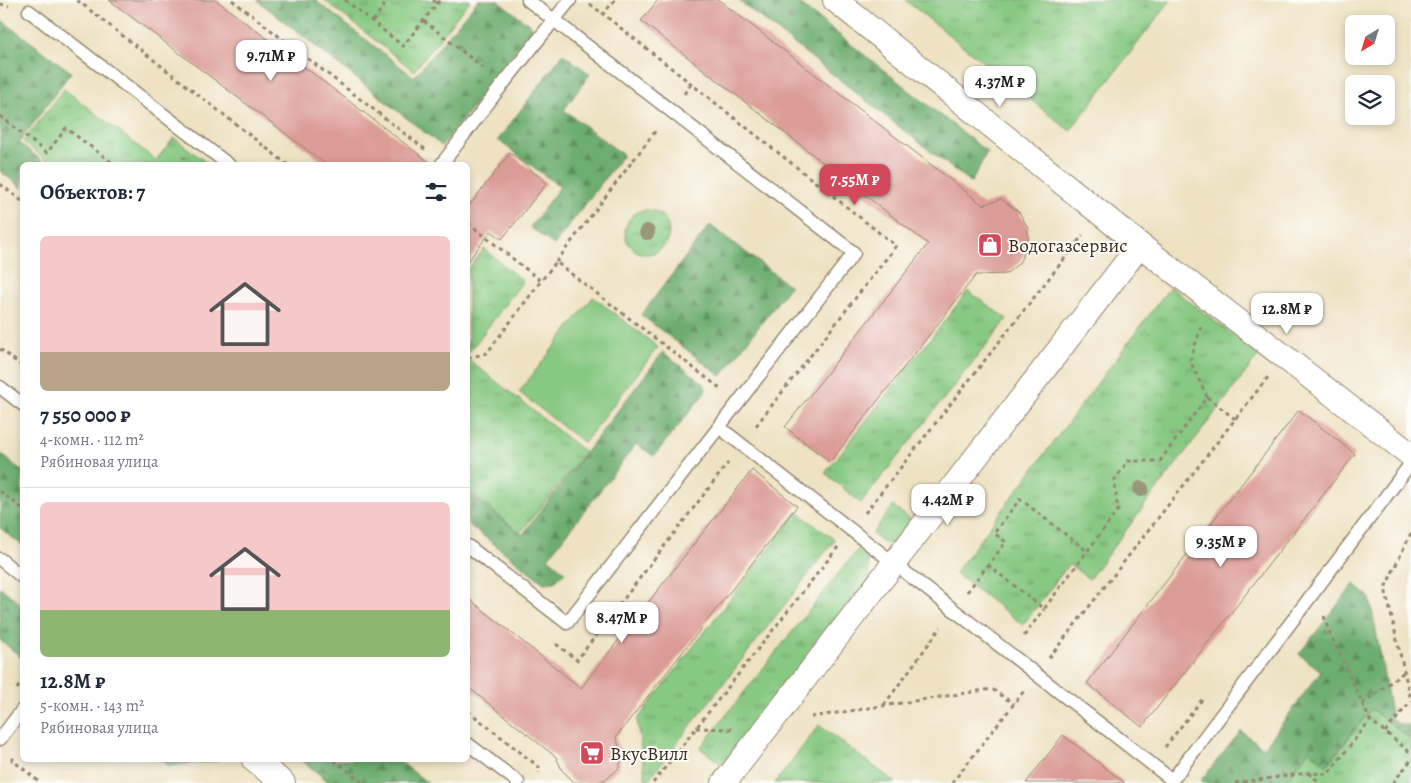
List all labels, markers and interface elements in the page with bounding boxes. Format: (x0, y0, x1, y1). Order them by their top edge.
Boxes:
north arrow (1345, 15, 1395, 65)
map controls (1345, 15, 1395, 125)
pin: 9.71M ₽ (225, 39, 317, 82)
text: 9.71M ₽ (247, 45, 295, 67)
pin: 4.37M ₽ (954, 66, 1046, 108)
text: 4.37M ₽ (975, 71, 1025, 93)
button: layers (1345, 75, 1395, 125)
pin: 7.55M ₽ (809, 164, 901, 206)
text: 7.55M ₽ (830, 169, 880, 191)
text: Объектов: 7 (40, 178, 145, 206)
icon: filters (422, 178, 450, 206)
shop icon: Водогазсервис (977, 232, 1003, 258)
place label: Водогазсервис (1008, 233, 1128, 259)
icon: home (200, 269, 290, 359)
pin: 12.8M ₽ (1241, 292, 1333, 335)
text: 12.8M ₽ (1262, 298, 1312, 320)
text: 7 550 000 ₽ (40, 401, 131, 429)
text: 4-комн. · 112 m² (40, 429, 144, 451)
text: Рябиновая улица (40, 451, 158, 473)
pin: 4.42M ₽ (902, 484, 994, 526)
text: 4.42M ₽ (922, 489, 974, 511)
pin: 9.35M ₽ (1175, 526, 1267, 568)
text: 9.35M ₽ (1196, 531, 1246, 553)
icon: home (200, 534, 290, 624)
pin: 8.47M ₽ (576, 602, 668, 644)
text: 8.47M ₽ (597, 607, 647, 629)
text: 12.8M ₽ (40, 667, 106, 695)
text: 5-комн. · 143 m² (40, 695, 144, 717)
text: Рябиновая улица (40, 717, 158, 739)
supermarket icon: ВкусВилл (579, 740, 605, 766)
place label: ВкусВилл (610, 741, 688, 767)

